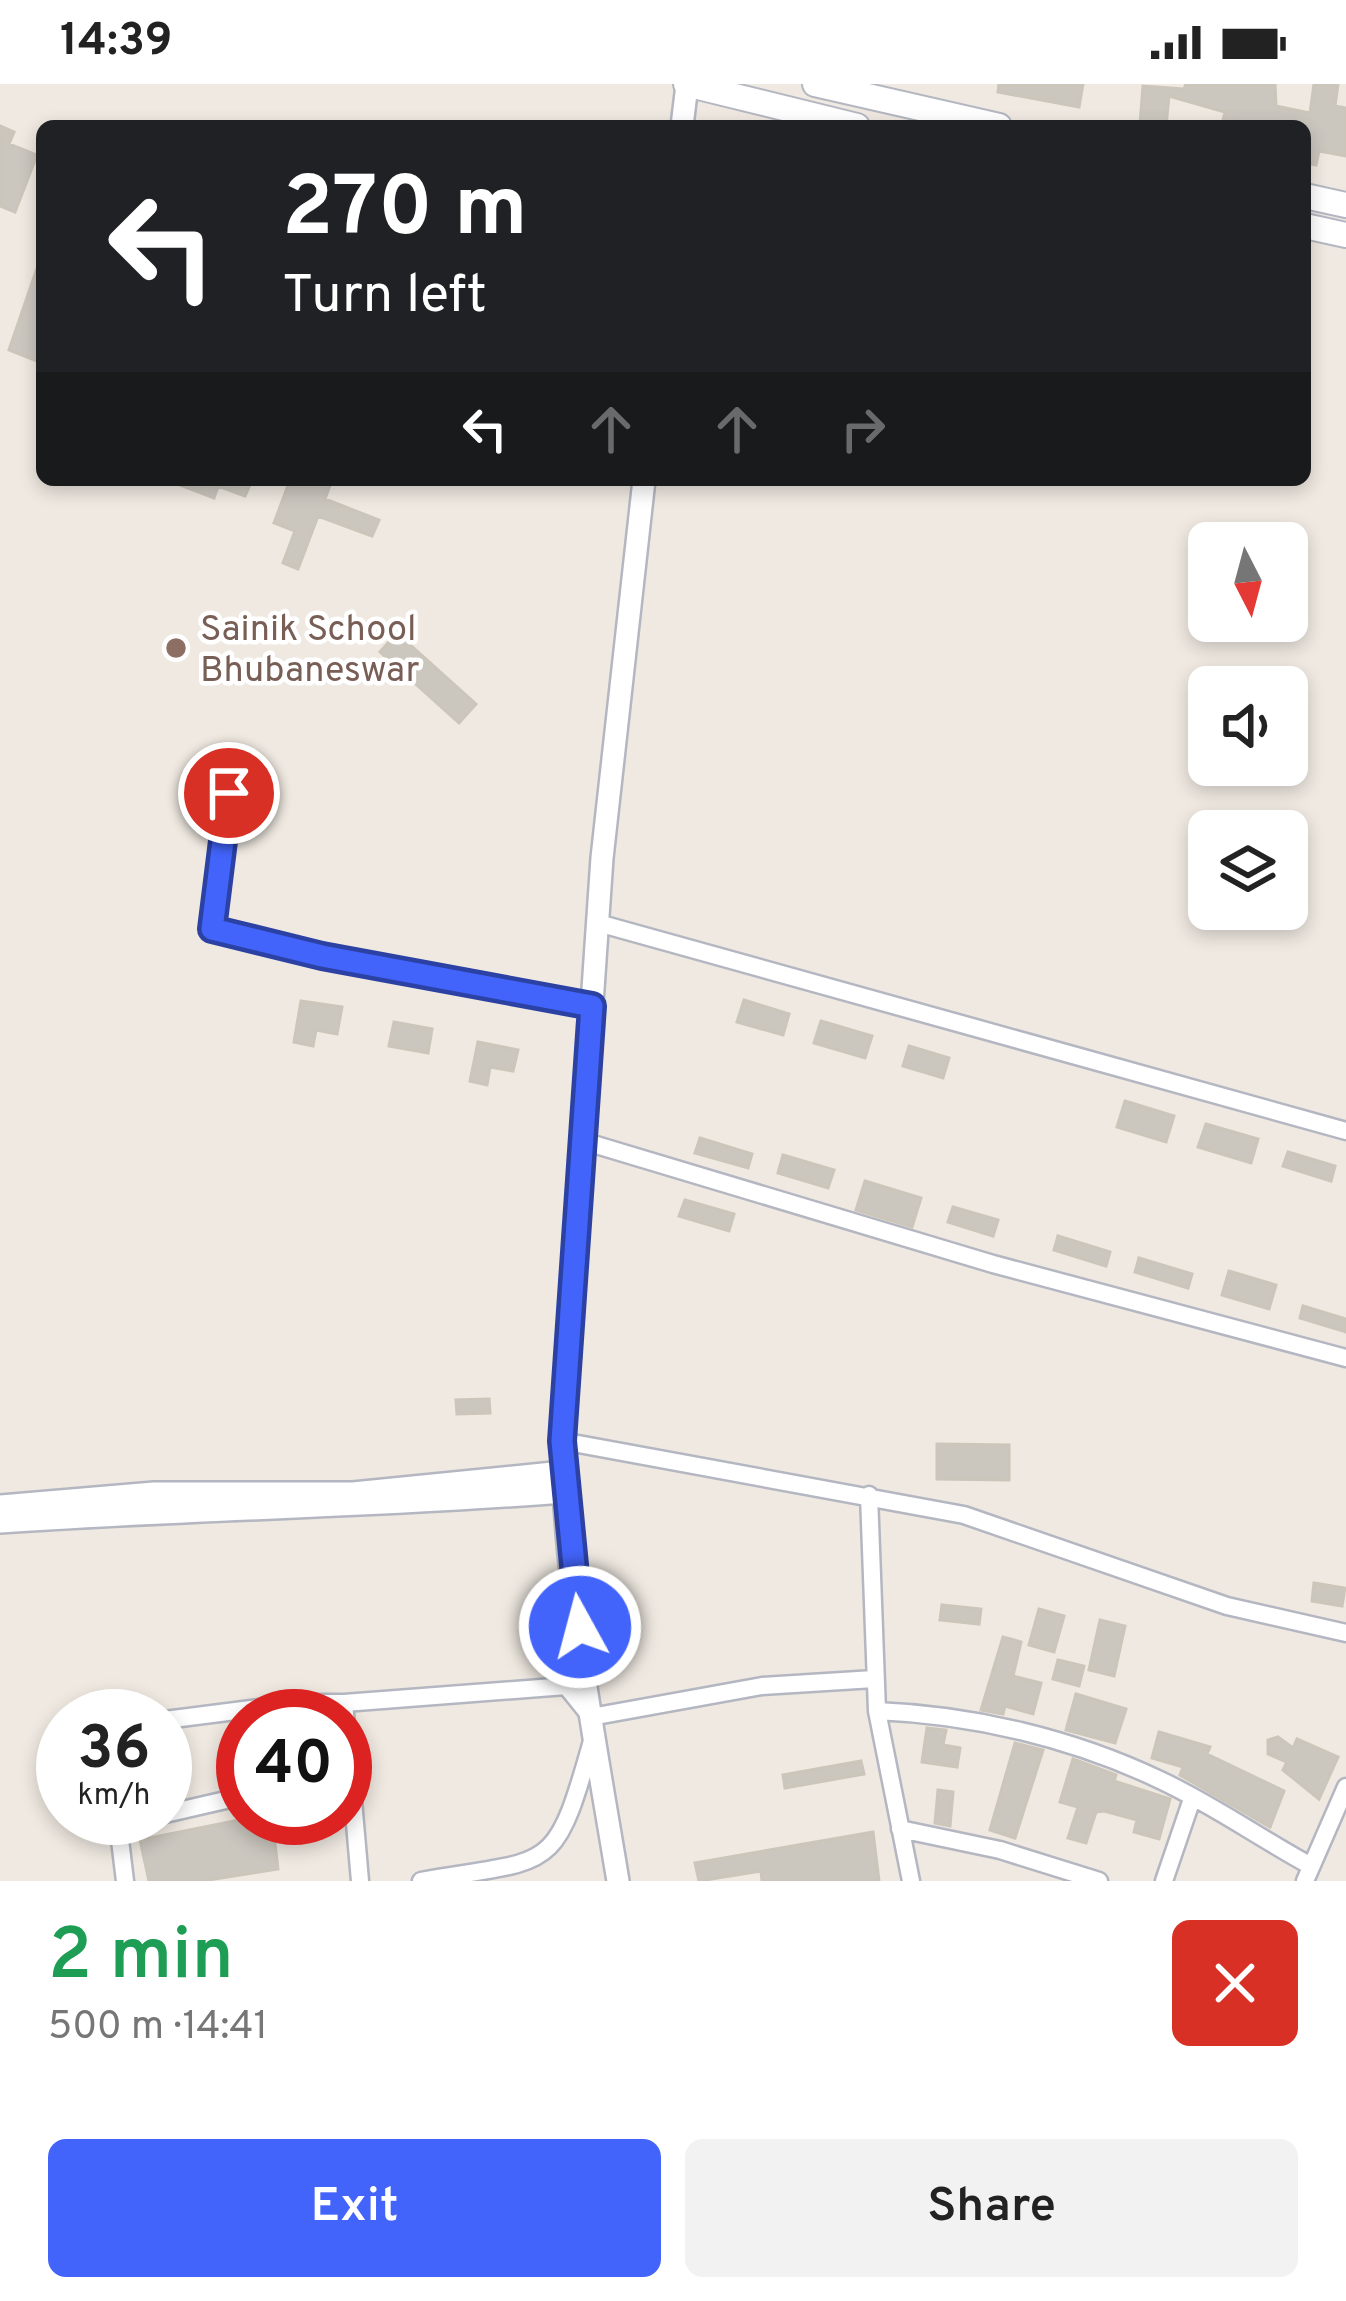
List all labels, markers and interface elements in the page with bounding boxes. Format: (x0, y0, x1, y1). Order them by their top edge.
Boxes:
text: 14:39 (60, 14, 172, 71)
text: 270 m (282, 159, 528, 265)
icon: left (84, 168, 240, 324)
text: Turn left (282, 263, 487, 332)
icon: left (452, 396, 518, 462)
icon: ahead (578, 396, 644, 462)
icon: ahead (704, 396, 770, 462)
icon: right (830, 396, 896, 462)
north arrow (1188, 522, 1308, 642)
map controls (1188, 522, 1308, 930)
place label: Sainik School Bhubaneswar (200, 608, 419, 695)
marker: Sainik School Bhubaneswar (163, 635, 189, 661)
button: sound (1188, 666, 1308, 786)
pin (178, 742, 280, 844)
icon: arrive (196, 760, 262, 826)
button: layers (1188, 810, 1308, 930)
position arrow (517, 1564, 643, 1690)
speed limit sign: 40 (216, 1689, 372, 1845)
text: 36 (78, 1714, 150, 1790)
text: km/h (78, 1778, 150, 1815)
text: 2 min (48, 1913, 234, 2005)
button: close (1172, 1920, 1298, 2046)
text: 500 m · 14:41 (48, 2004, 268, 2053)
button: Exit (48, 2139, 661, 2277)
button: Share (685, 2139, 1298, 2277)

